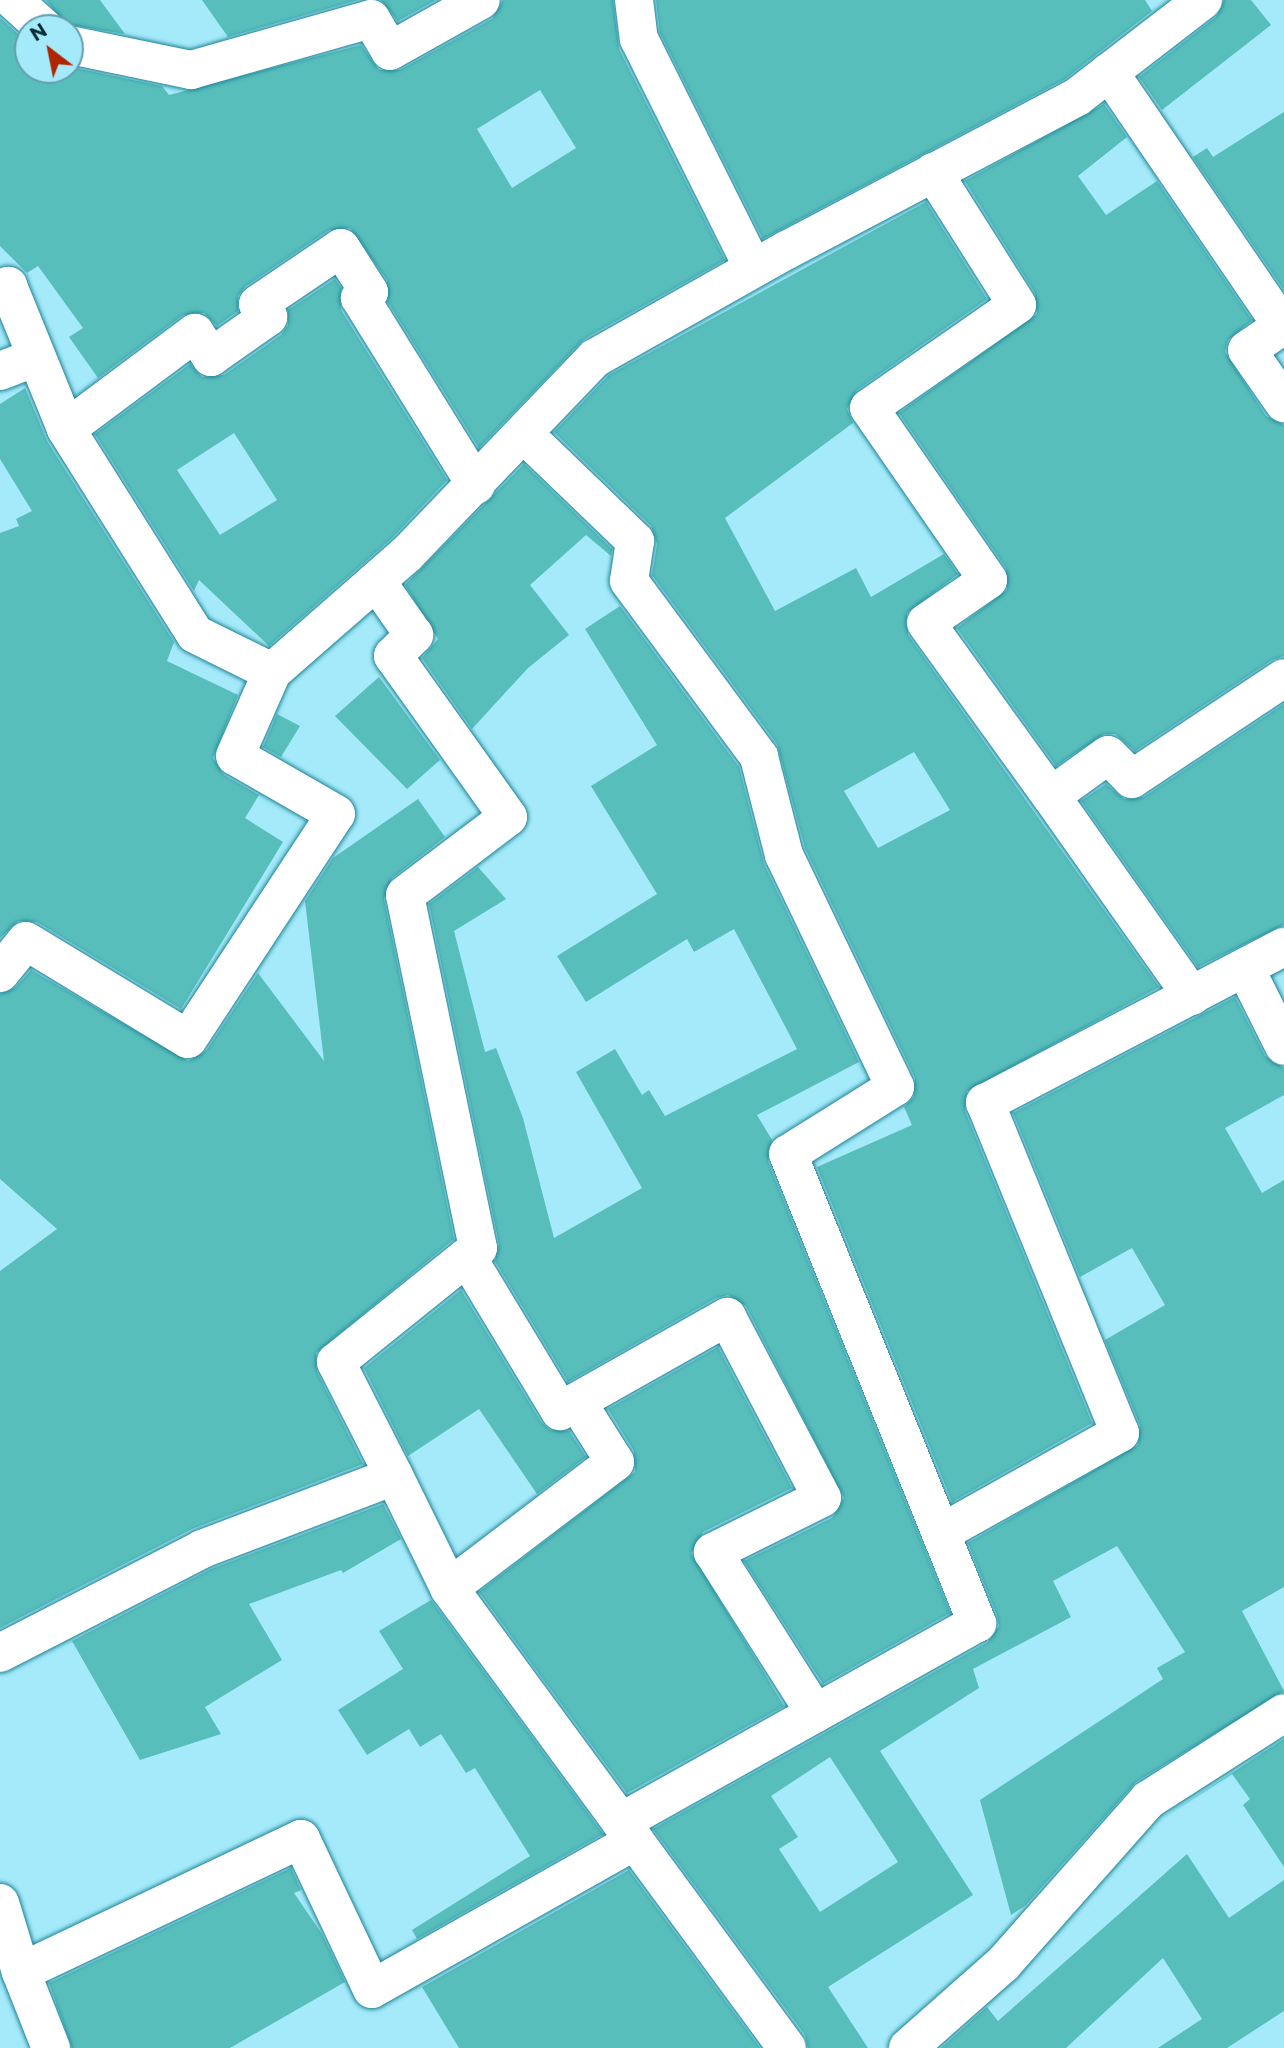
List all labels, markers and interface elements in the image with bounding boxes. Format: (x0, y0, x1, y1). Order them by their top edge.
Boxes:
north arrow (14, 14, 84, 84)
text: N (26, 19, 51, 46)

